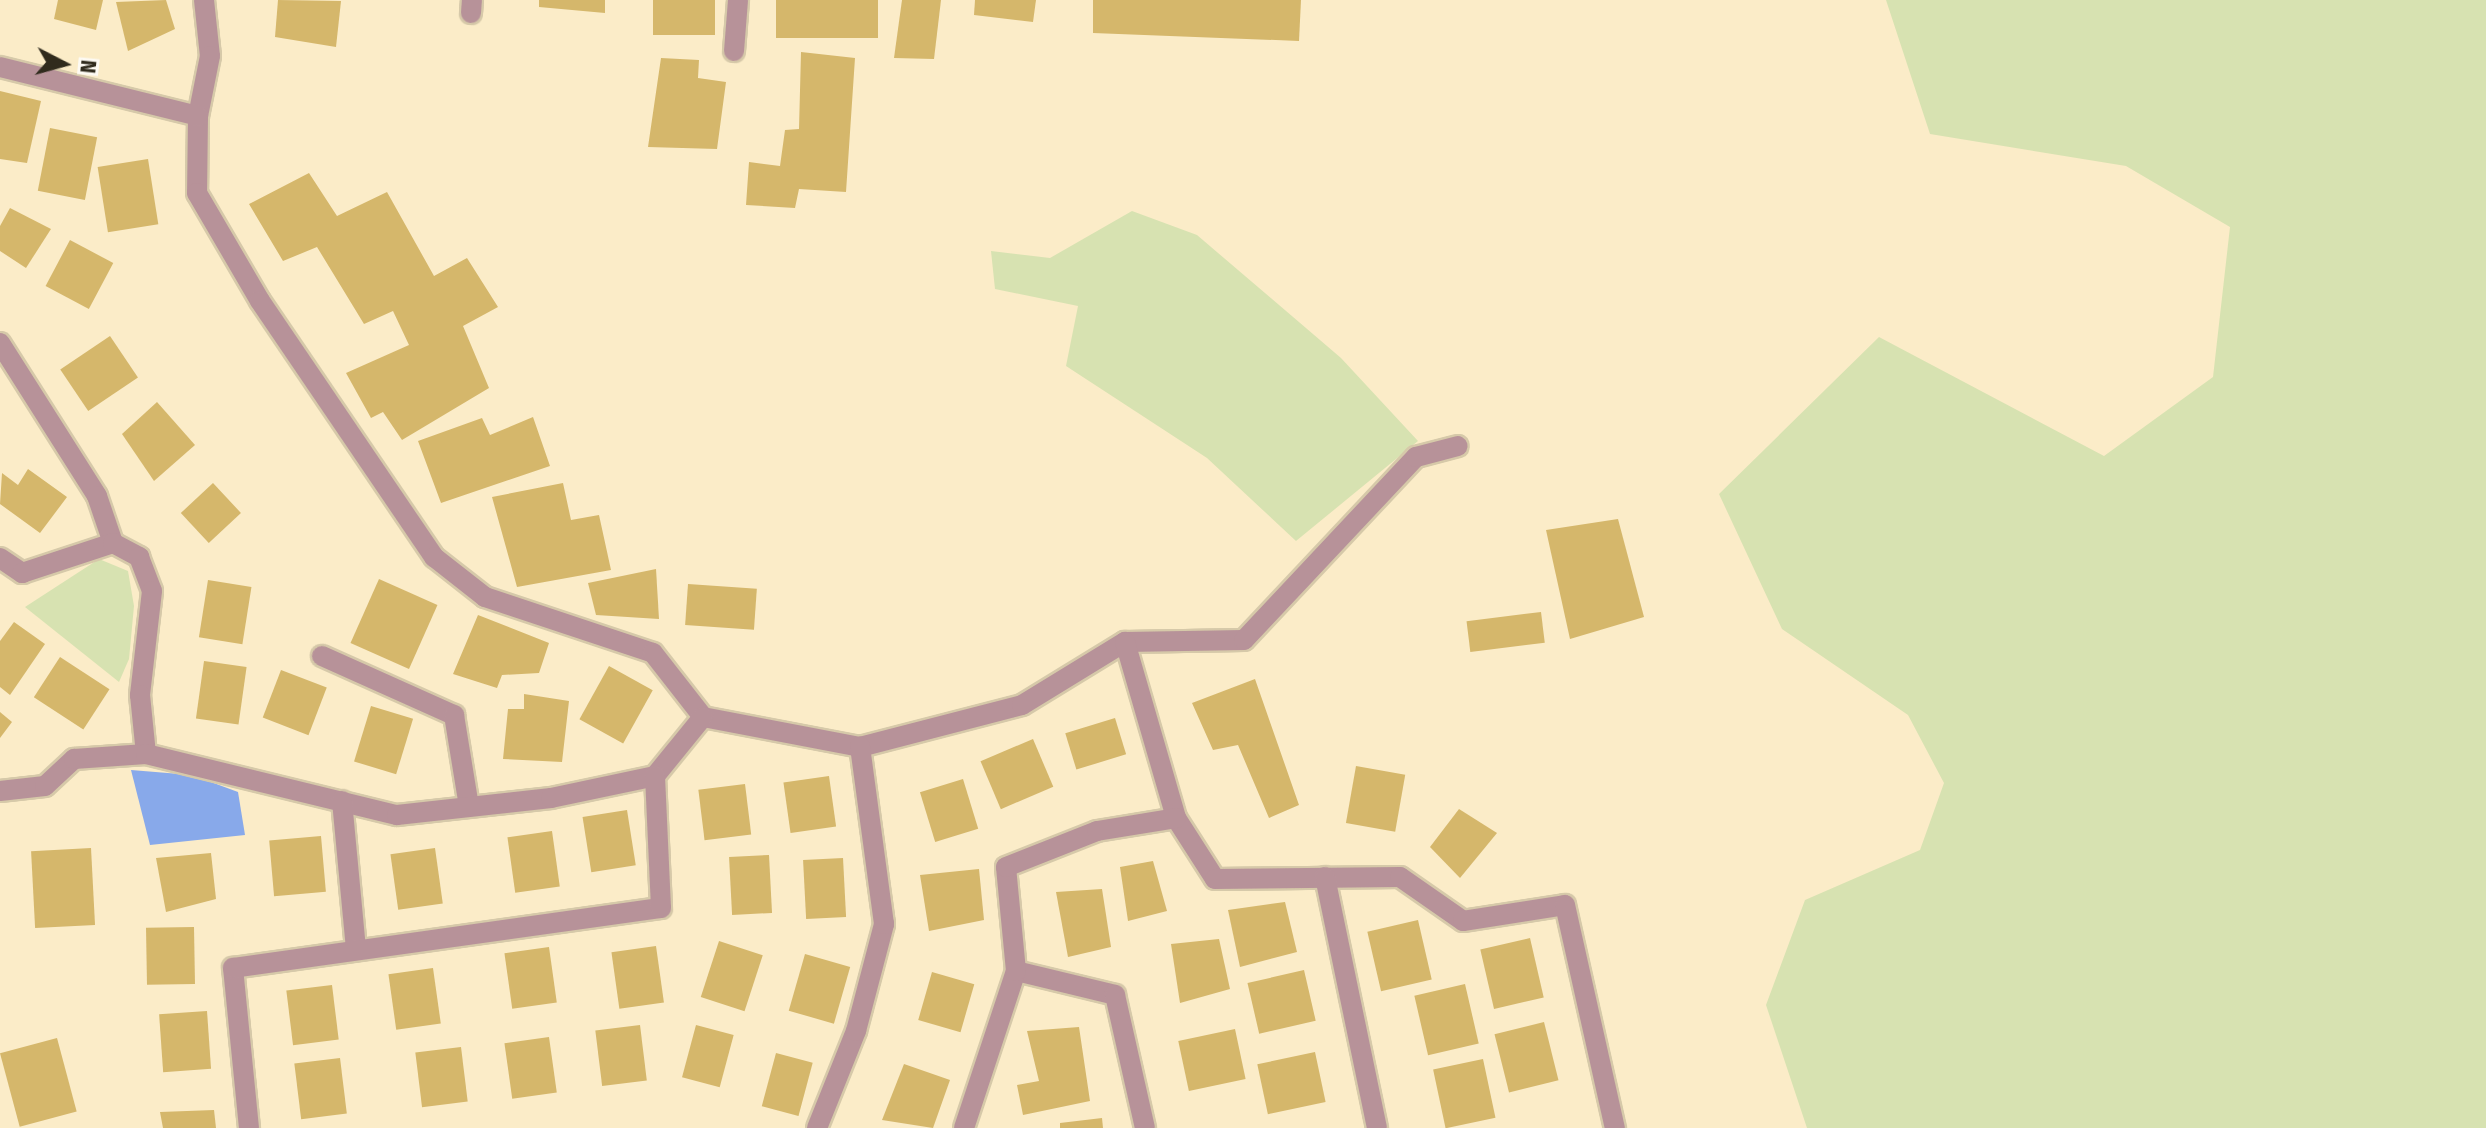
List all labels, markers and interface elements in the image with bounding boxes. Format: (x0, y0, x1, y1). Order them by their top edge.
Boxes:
north arrow (24, 24, 104, 104)
text: N (74, 59, 102, 75)

